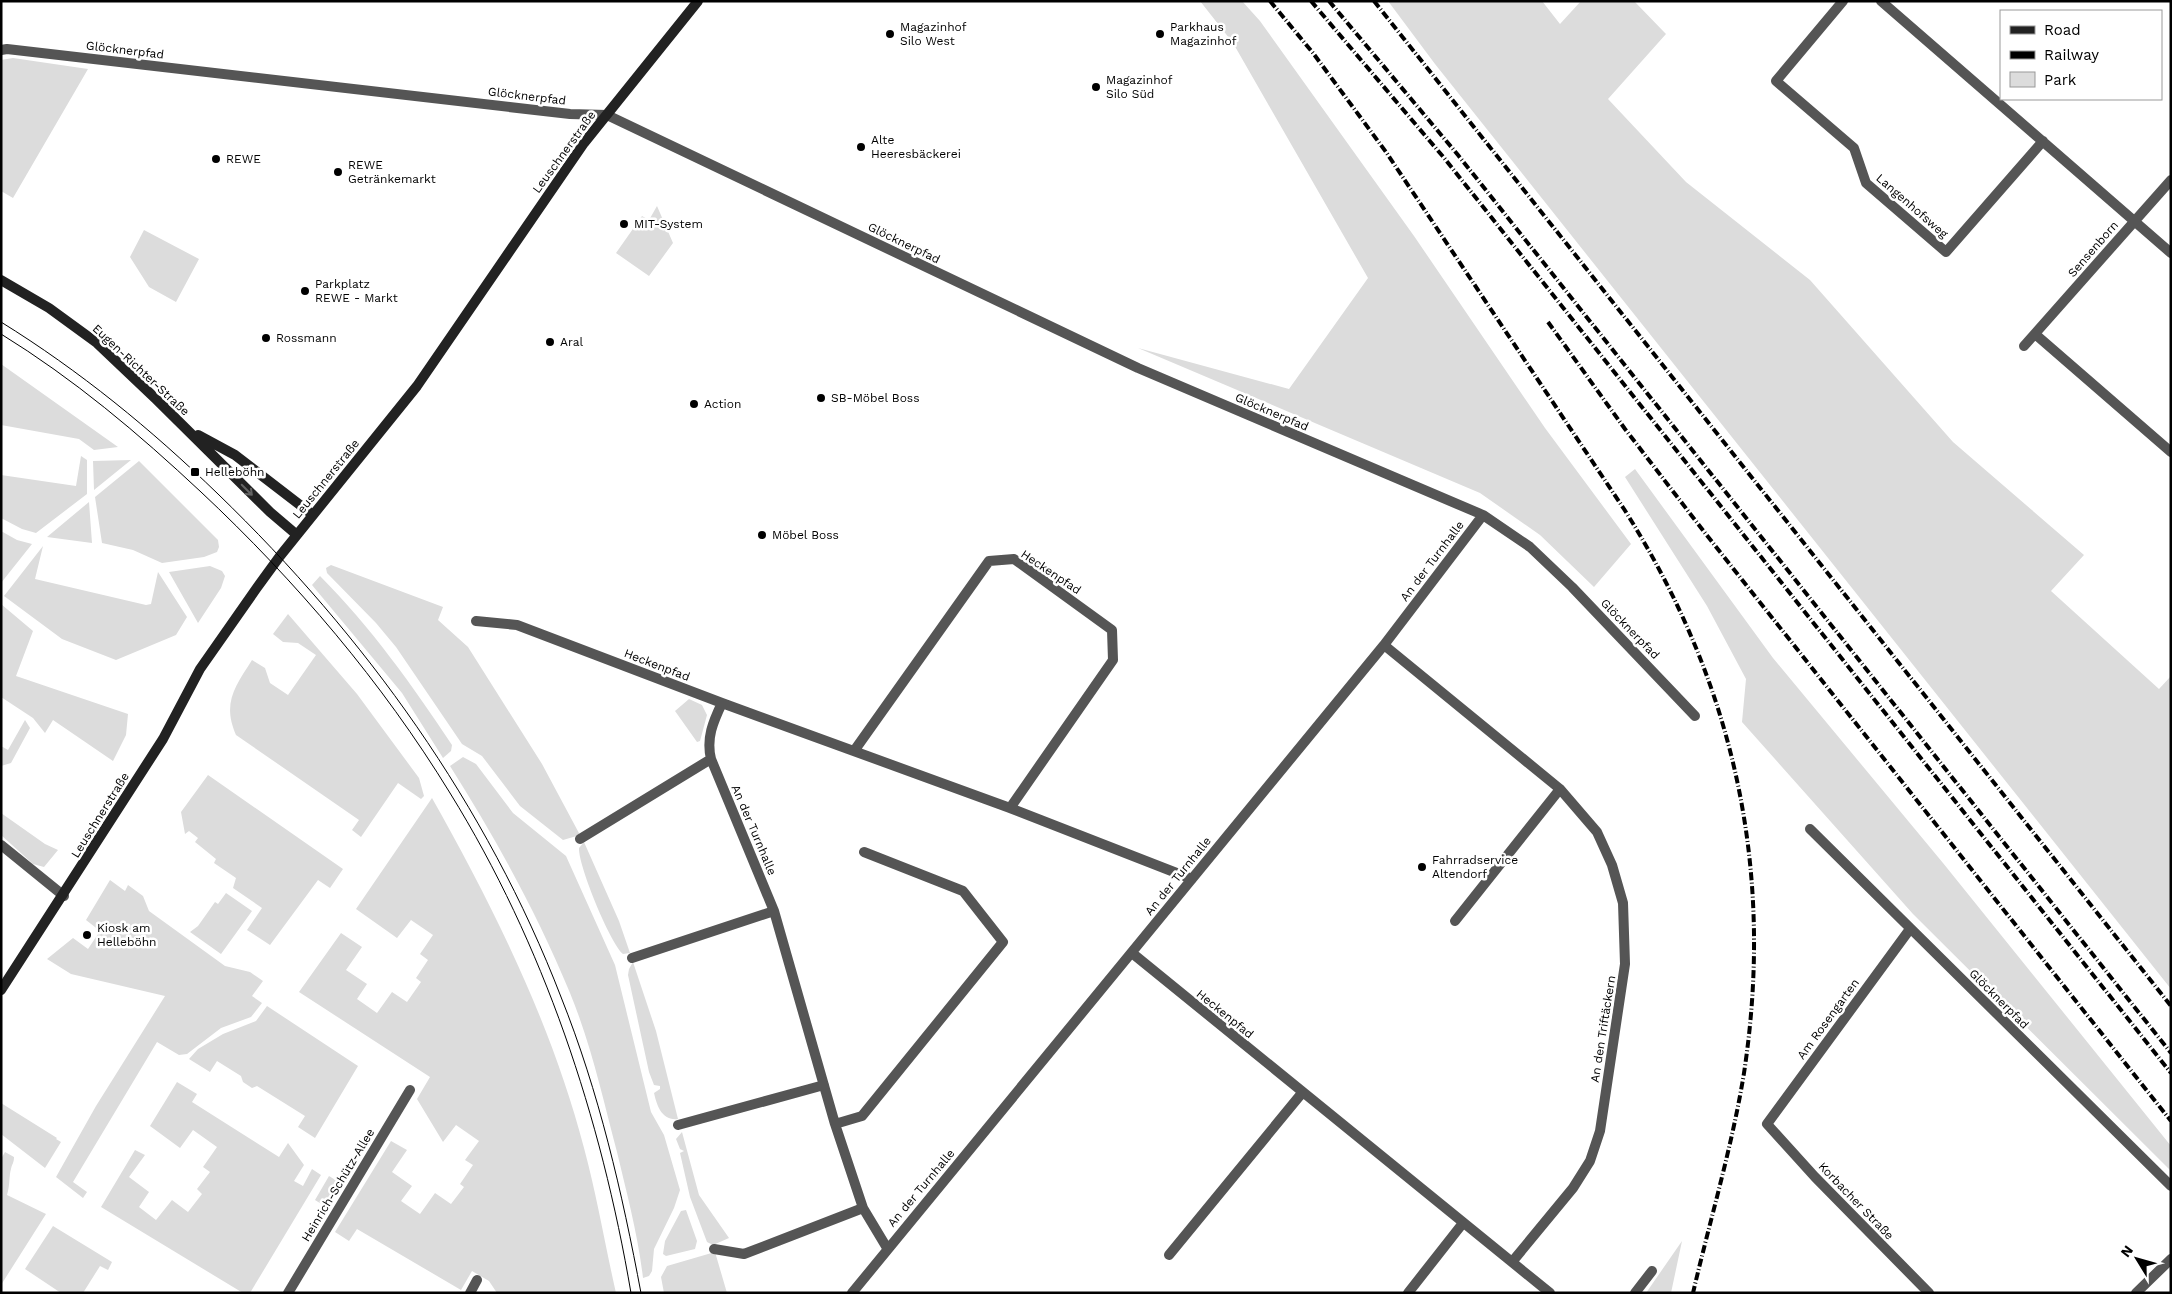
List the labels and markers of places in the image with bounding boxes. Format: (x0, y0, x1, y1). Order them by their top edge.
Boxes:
place label: Magazinhof Silo West (900, 20, 967, 48)
place label: Parkhaus Magazinhof (1170, 20, 1237, 48)
marker: Magazinhof Silo West (884, 28, 896, 40)
marker: Parkhaus Magazinhof (1154, 28, 1166, 40)
place label: Magazinhof Silo Süd (1106, 73, 1173, 101)
marker: Magazinhof Silo Süd (1090, 81, 1102, 93)
place label: Alte Heeresbäckerei (871, 133, 961, 161)
marker: Alte Heeresbäckerei (855, 141, 867, 153)
place label: REWE (226, 152, 261, 166)
marker: REWE (210, 153, 222, 165)
place label: REWE Getränkemarkt (348, 158, 436, 186)
marker: REWE Getränkemarkt (332, 166, 344, 178)
place label: MIT-System (634, 217, 703, 231)
marker: MIT-System (618, 218, 630, 230)
place label: Parkplatz REWE - Markt (315, 277, 398, 305)
marker: Parkplatz REWE - Markt (299, 285, 311, 297)
place label: Rossmann (276, 331, 337, 345)
marker: Rossmann (260, 332, 272, 344)
place label: Aral (560, 335, 583, 349)
marker: Aral (544, 336, 556, 348)
place label: SB-Möbel Boss (831, 391, 919, 405)
marker: SB-Möbel Boss (815, 392, 827, 404)
place label: Action (704, 397, 741, 411)
marker: Action (688, 398, 700, 410)
place label: Helleböhn (205, 465, 265, 479)
marker: Helleböhn (189, 466, 201, 478)
place label: Möbel Boss (772, 528, 839, 542)
marker: Möbel Boss (756, 529, 768, 541)
place label: Fahrradservice Altendorf (1432, 853, 1518, 881)
marker: Fahrradservice Altendorf (1416, 861, 1428, 873)
place label: Kiosk am Helleböhn (97, 921, 157, 949)
marker: Kiosk am Helleböhn (81, 929, 93, 941)

